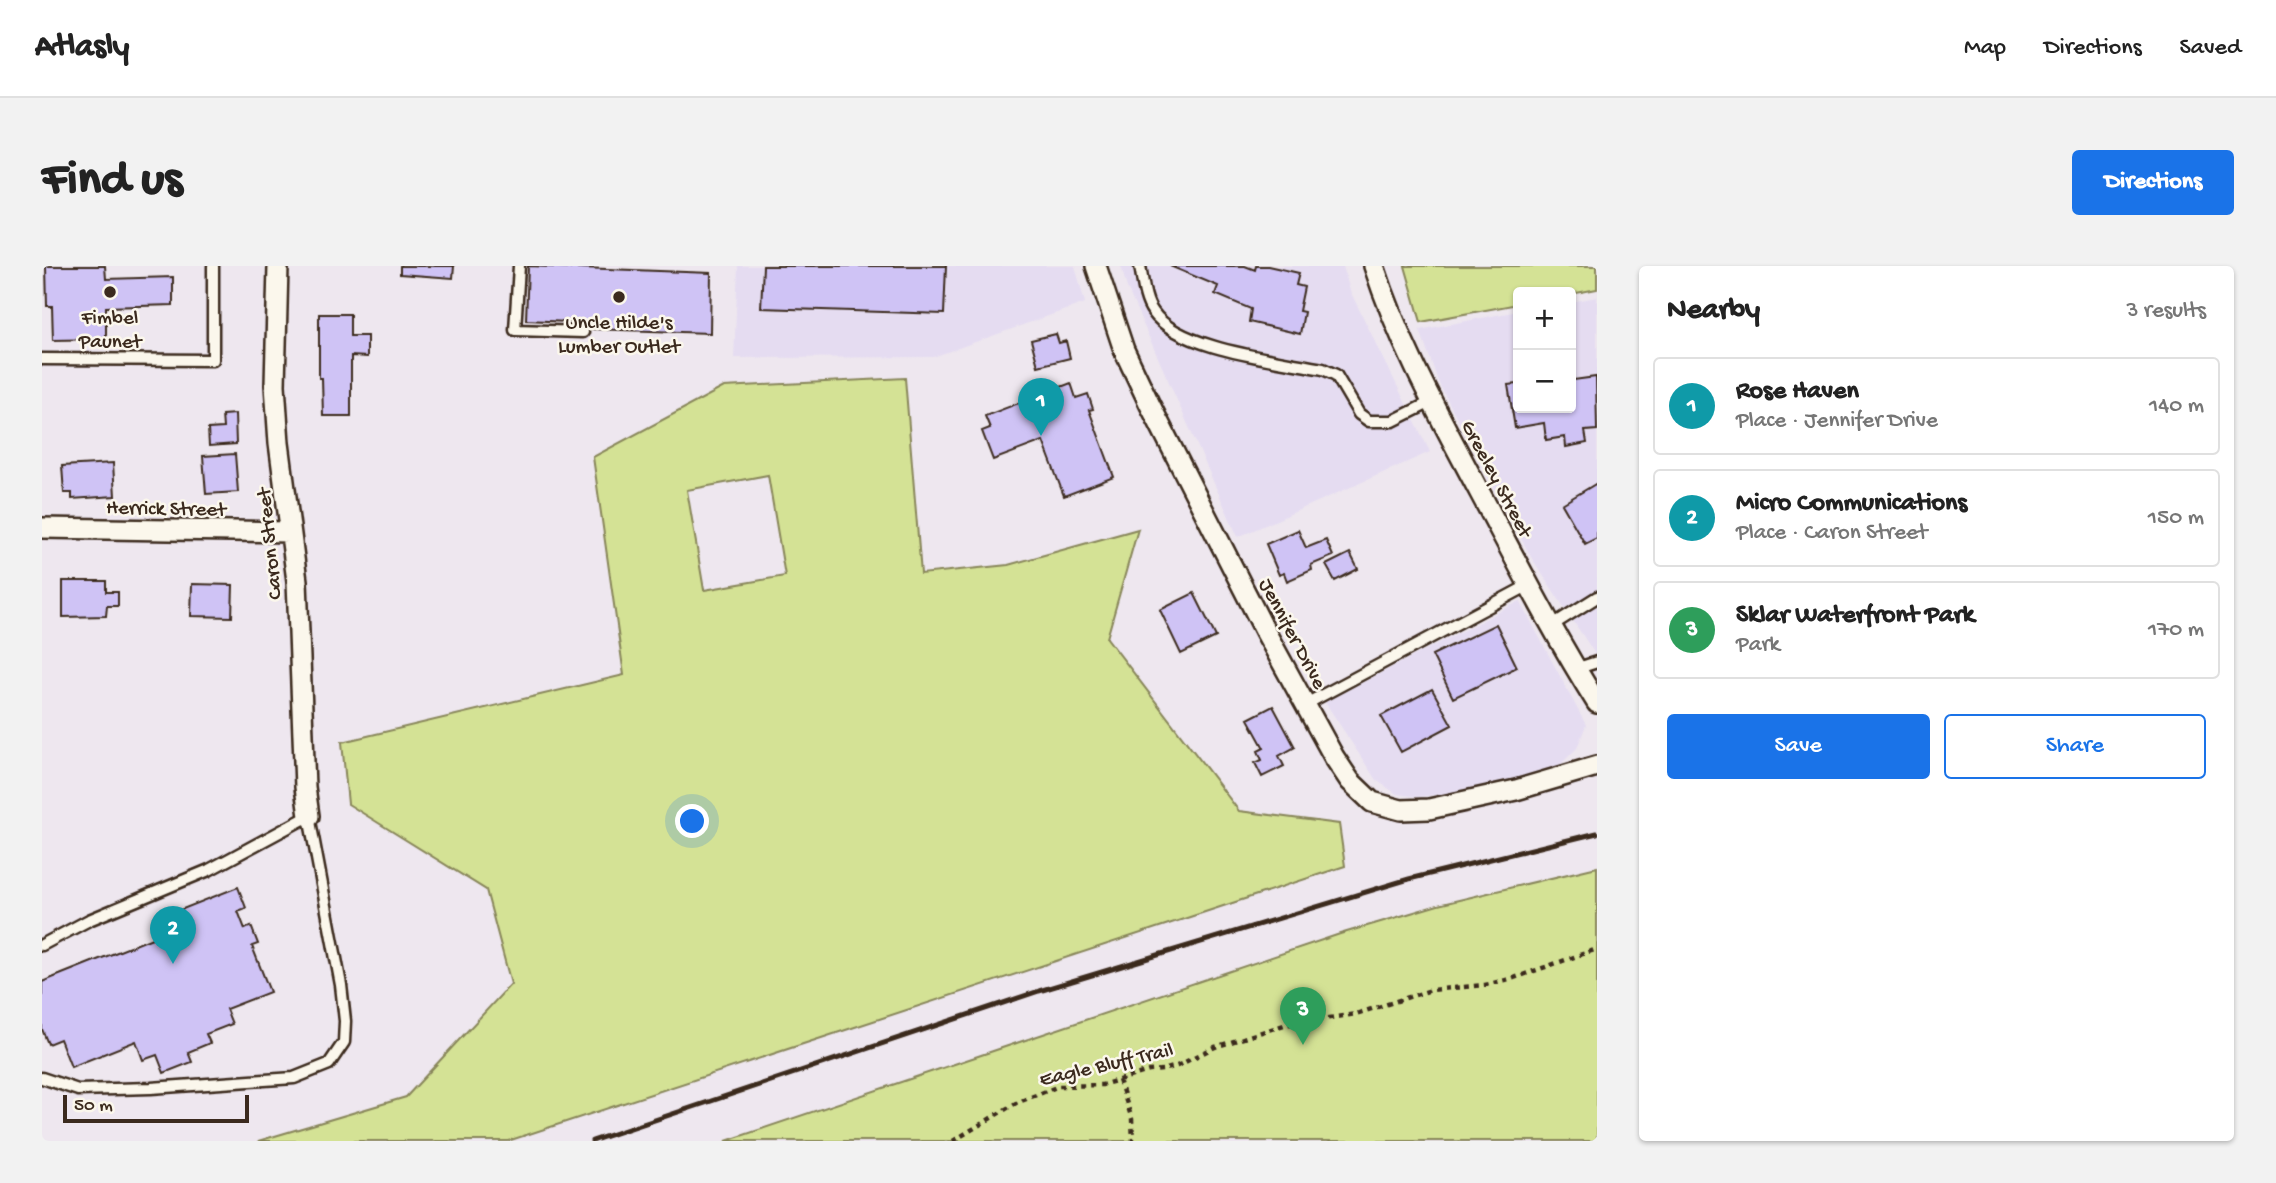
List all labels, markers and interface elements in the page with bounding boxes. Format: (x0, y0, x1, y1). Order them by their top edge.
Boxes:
text: Atlasly (35, 29, 129, 67)
text: Map (1964, 34, 2006, 63)
text: Directions (2044, 34, 2142, 63)
text: Saved (2180, 34, 2241, 63)
button: Directions (2072, 150, 2234, 215)
text: Find us (42, 153, 182, 211)
marker: Fimbel Paunet (102, 284, 118, 300)
map controls (1513, 287, 1576, 413)
button: + (1513, 287, 1576, 350)
marker: Uncle Hilde's Lumber Outlet (611, 289, 627, 305)
text: Nearby (1667, 294, 1760, 329)
text: 3 results (2126, 298, 2206, 325)
place label: Fimbel Paunet (78, 307, 144, 356)
place label: Uncle Hilde's Lumber Outlet (558, 312, 682, 361)
button: − (1513, 350, 1576, 413)
text: Rose Haven (1736, 377, 1859, 408)
pin: 1 (1018, 378, 1064, 436)
text: 1 (1687, 393, 1697, 420)
text: 140 m (2149, 393, 2204, 420)
text: Place · Jennifer Drive (1736, 408, 1938, 435)
street label: Greeley Street (1454, 417, 1537, 545)
street label: Caron Street (253, 484, 290, 601)
text: Micro Communications (1736, 489, 1967, 520)
street label: Herrick Street (106, 497, 228, 524)
text: 2 (1686, 505, 1698, 532)
text: 150 m (2148, 505, 2204, 532)
text: Place · Caron Street (1736, 520, 1927, 547)
street label: Jennifer Drive (1251, 575, 1331, 695)
text: Sklar Waterfront Park (1736, 601, 1974, 632)
text: 3 (1686, 617, 1698, 644)
text: 170 m (2148, 617, 2204, 644)
text: Park (1736, 632, 1780, 659)
button: Save (1667, 714, 1930, 779)
button: Share (1944, 714, 2206, 779)
your location (675, 804, 709, 838)
pin: 2 (150, 906, 196, 964)
pin: 3 (1280, 987, 1326, 1045)
street label: Eagle Bluff Trail (1037, 1039, 1176, 1094)
scale bar (63, 1092, 248, 1124)
text: 50 m (74, 1095, 113, 1118)

